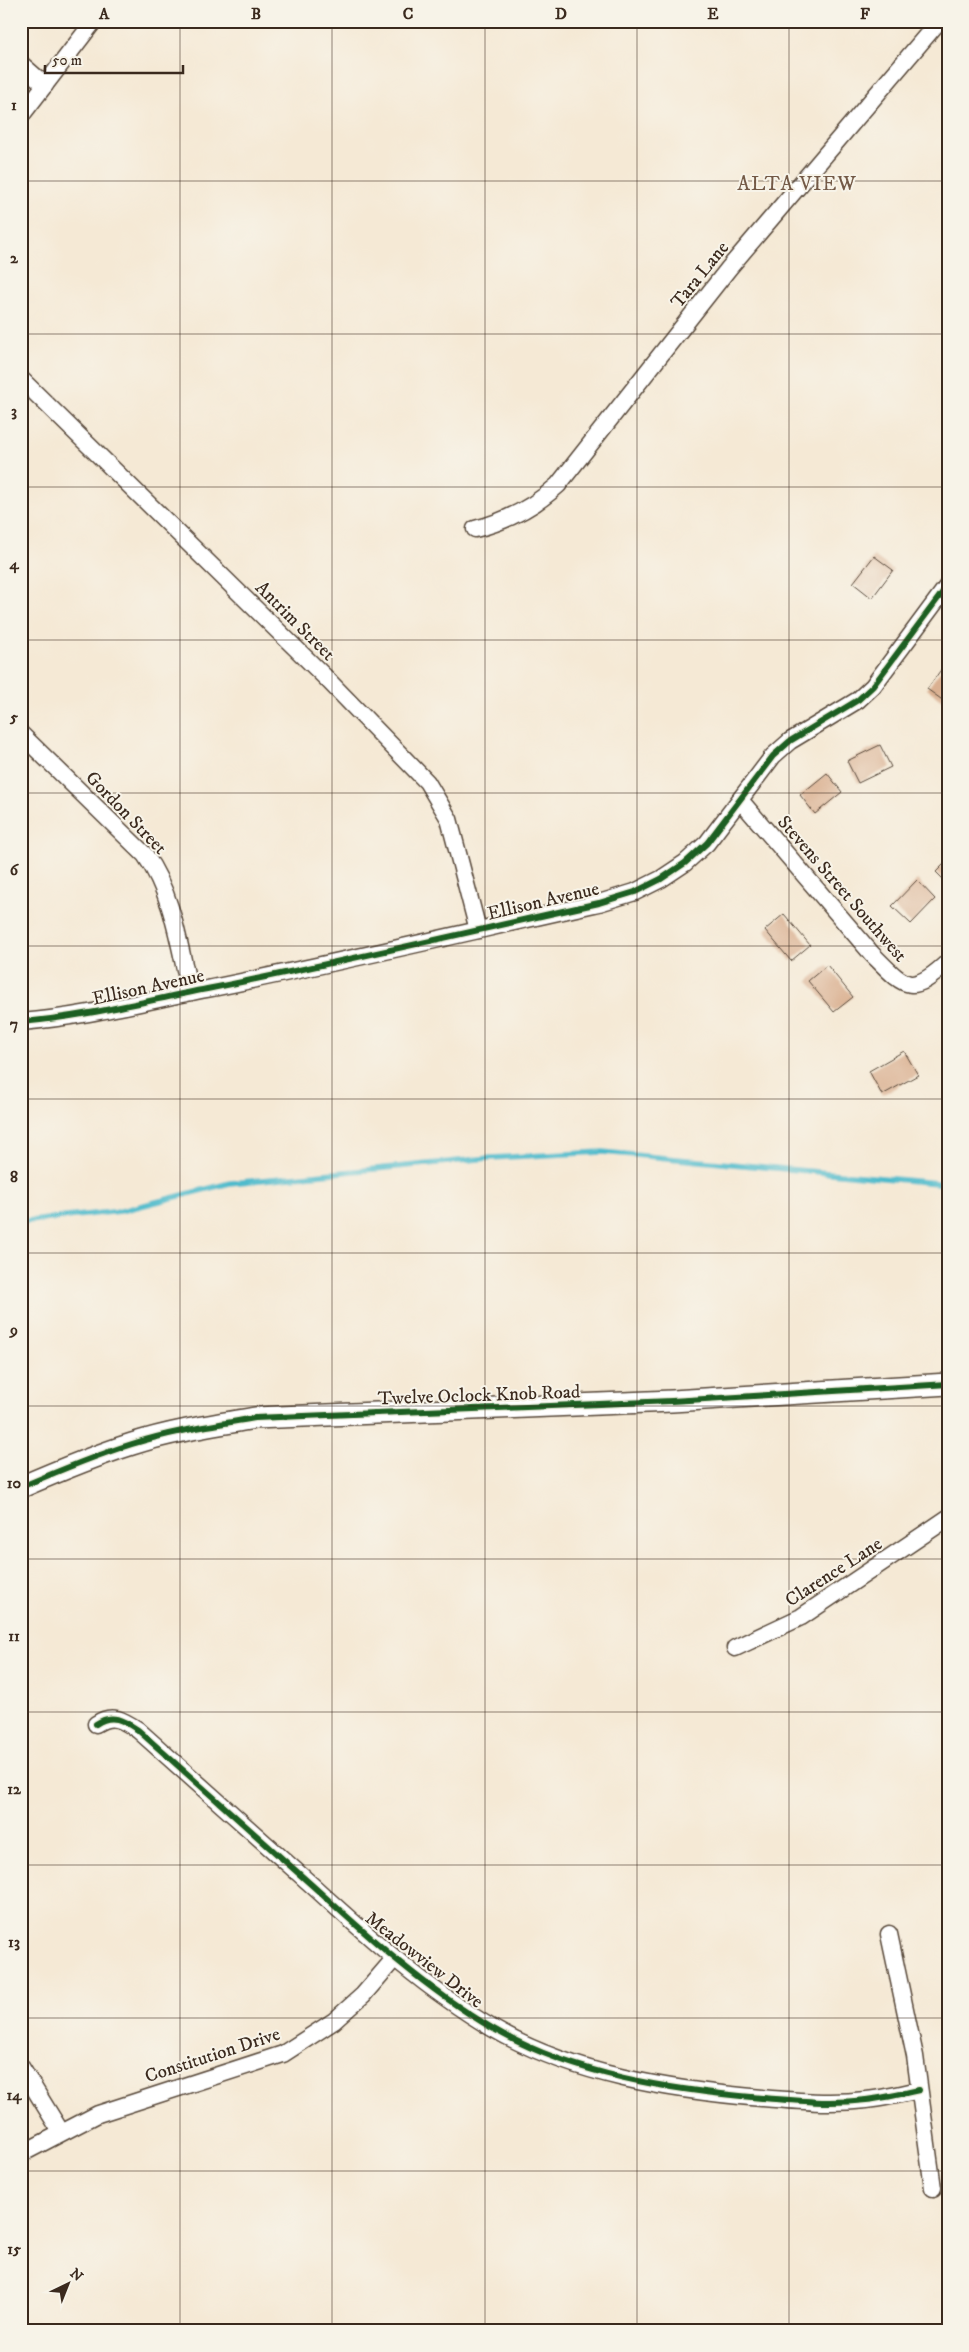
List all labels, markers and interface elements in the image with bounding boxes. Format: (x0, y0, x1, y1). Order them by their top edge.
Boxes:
text: A (98, 4, 110, 24)
text: B (251, 4, 261, 24)
text: C (403, 4, 413, 24)
text: D (555, 4, 567, 24)
text: E (707, 4, 719, 24)
text: F (860, 4, 870, 24)
scale bar (45, 42, 182, 74)
text: 50 m (52, 51, 82, 70)
text: 1 (11, 95, 17, 115)
district label: ALTA VIEW (737, 172, 857, 197)
street label: Tara Lane (666, 237, 734, 313)
text: 2 (10, 248, 19, 268)
text: 3 (11, 401, 17, 421)
text: 4 (8, 554, 19, 574)
street label: Antrim Street (250, 576, 340, 666)
text: 5 (9, 707, 18, 727)
street label: Gordon Street (80, 767, 171, 860)
street label: Stevens Street Southwest (772, 811, 912, 967)
text: 6 (10, 860, 20, 880)
street label: Ellison Avenue (485, 877, 602, 926)
street label: Ellison Avenue (90, 964, 207, 1011)
text: 7 (10, 1014, 18, 1034)
text: 8 (10, 1167, 18, 1187)
text: 9 (9, 1320, 18, 1340)
street label: Twelve Oclock Knob Road (377, 1380, 581, 1411)
text: 10 (7, 1473, 22, 1493)
street label: Clarence Lane (781, 1532, 887, 1612)
text: 11 (8, 1626, 20, 1646)
text: 12 (7, 1779, 22, 1799)
street label: Meadowview Drive (360, 1907, 488, 2013)
text: 13 (8, 1932, 20, 1952)
street label: Constitution Drive (142, 2023, 283, 2088)
text: 14 (6, 2085, 22, 2105)
text: 15 (7, 2239, 21, 2259)
north arrow (42, 2260, 92, 2310)
text: N (66, 2265, 87, 2286)

